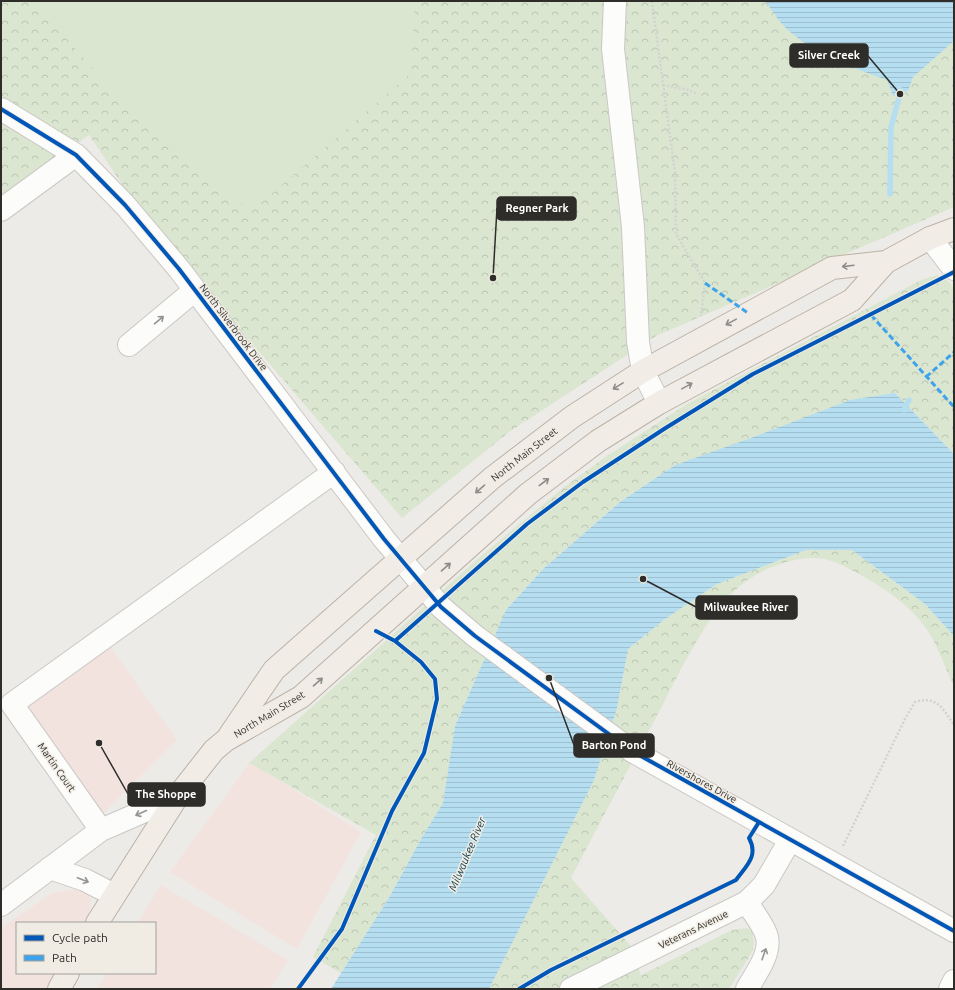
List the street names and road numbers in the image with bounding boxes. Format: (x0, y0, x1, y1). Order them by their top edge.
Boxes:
street label: North Silverbrook Drive (197, 282, 270, 373)
street label: North Main Street (489, 425, 560, 484)
street label: North Main Street (232, 689, 307, 740)
street label: Martin Court (36, 741, 78, 794)
street label: Rivershores Drive (665, 758, 739, 805)
street label: Veterans Avenue (657, 908, 730, 951)

